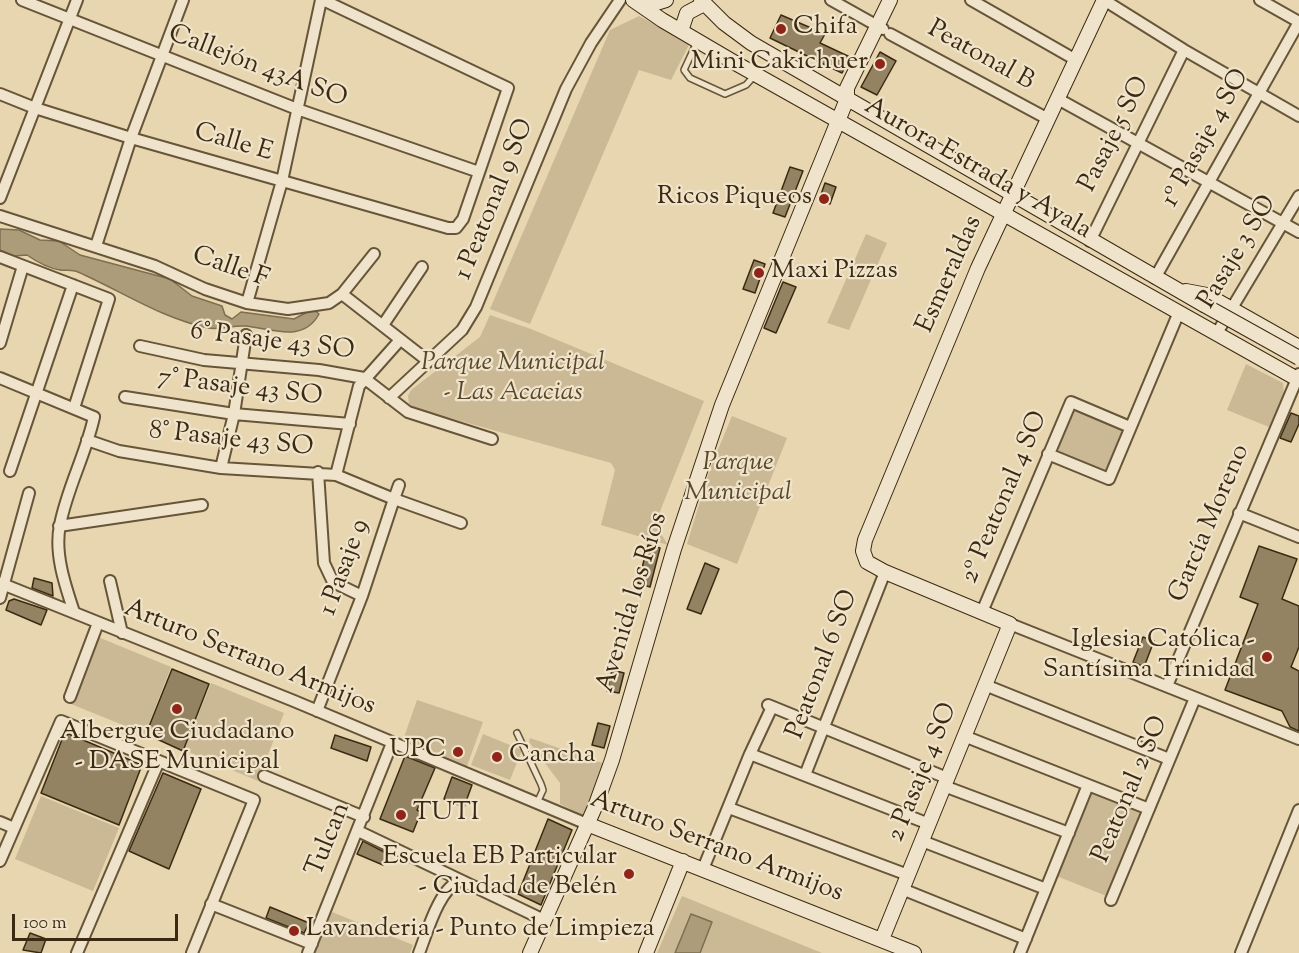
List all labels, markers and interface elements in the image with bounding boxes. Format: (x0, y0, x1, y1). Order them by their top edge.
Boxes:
place label: Chifa (793, 13, 858, 45)
street label: Peatonal B (921, 15, 1039, 99)
street label: Callejón 43A SO (163, 20, 351, 116)
marker: Chifa (774, 22, 788, 36)
place label: Mini Cakichuer (691, 48, 868, 80)
marker: Mini Cakichuer (873, 57, 887, 71)
street label: 1º Pasaje 4 SO (1156, 64, 1258, 214)
street label: Pasaje 5 SO (1074, 72, 1158, 198)
street label: Aurora Estrada y Ayala (858, 92, 1096, 248)
street label: 1 Peatonal 9 SO (450, 115, 542, 285)
street label: Calle E (190, 118, 276, 170)
place label: Ricos Piqueos (657, 183, 812, 215)
street label: Pasaje 3 SO (1193, 191, 1285, 315)
marker: Ricos Piqueos (817, 192, 831, 206)
street label: Esmeraldas (911, 212, 991, 338)
street label: Calle F (188, 241, 272, 297)
place label: Maxi Pizzas (771, 257, 898, 289)
marker: Maxi Pizzas (752, 266, 766, 280)
street label: 6° Pasaje 43 SO (188, 317, 356, 369)
park label: Parque Municipal - Las Acacias (421, 349, 605, 410)
street label: 7° Pasaje 43 SO (156, 363, 324, 415)
street label: 2º Peatonal 4 SO (956, 407, 1056, 589)
street label: 8° Pasaje 43 SO (147, 417, 315, 465)
street label: García Moreno (1164, 440, 1258, 608)
park label: Parque Municipal (684, 449, 792, 510)
street label: Avenida los Ríos (592, 509, 676, 697)
street label: 1 Pasaje 9 (314, 516, 378, 620)
street label: Peatonal 6 SO (781, 586, 867, 744)
street label: Arturo Serrano Armijos (119, 594, 379, 724)
place label: Iglesia Católica - Santísima Trinidad (1043, 626, 1255, 688)
marker: Iglesia Católica - Santísima Trinidad (1260, 650, 1274, 664)
street label: 2 Pasaje 4 SO (882, 699, 966, 847)
marker: Albergue Ciudadano - DASE Municipal (170, 702, 184, 716)
street label: Peatonal 2 SO (1087, 712, 1177, 868)
place label: Albergue Ciudadano - DASE Municipal (59, 718, 295, 780)
place label: UPC (389, 736, 446, 768)
place label: Cancha (509, 741, 596, 773)
marker: UPC (451, 745, 465, 759)
marker: Cancha (490, 750, 504, 764)
street label: Arturo Serrano Armijos (585, 785, 847, 911)
street label: Tulcan (301, 798, 359, 882)
place label: TUTI (413, 799, 479, 831)
marker: TUTI (394, 808, 408, 822)
place label: Escuela EB Particular - Ciudad de Belén (383, 843, 617, 904)
marker: Escuela EB Particular - Ciudad de Belén (622, 867, 636, 881)
scale bar (15, 902, 182, 940)
text: 100 m (23, 911, 67, 937)
place label: Lavanderia - Punto de Limpieza (306, 915, 655, 947)
marker: Lavanderia - Punto de Limpieza (287, 924, 301, 938)

